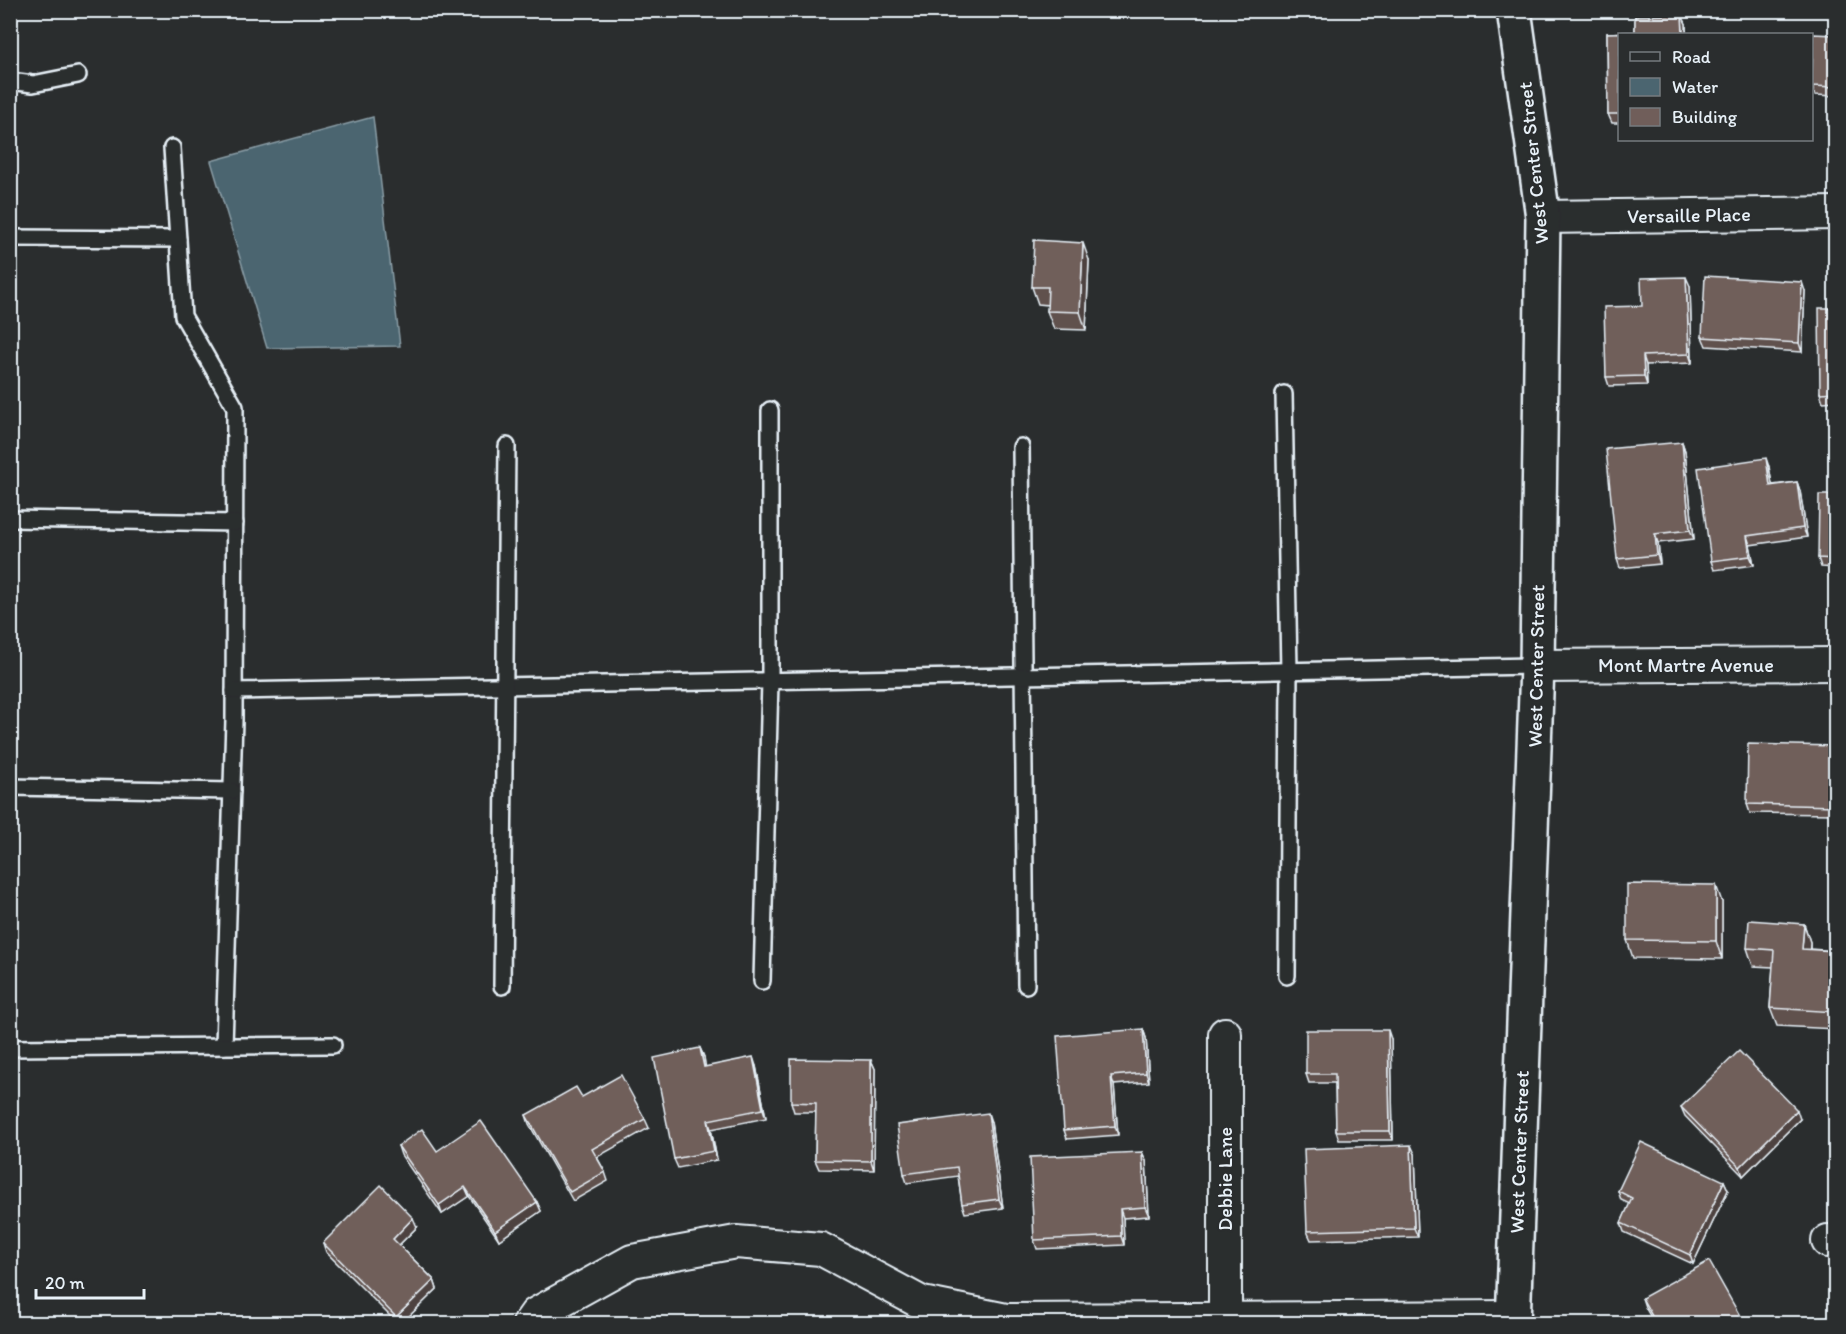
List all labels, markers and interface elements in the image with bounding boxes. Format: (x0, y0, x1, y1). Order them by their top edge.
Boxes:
legend (1618, 33, 1813, 141)
text: Road (1672, 46, 1711, 68)
text: Water (1672, 76, 1718, 98)
street label: West Center Street (1512, 80, 1553, 245)
text: Building (1672, 106, 1738, 128)
street label: Versaille Place (1627, 202, 1751, 228)
street label: West Center Street (1523, 584, 1549, 748)
street label: Mont Martre Avenue (1598, 653, 1774, 677)
street label: West Center Street (1504, 1070, 1534, 1234)
street label: Debbie Lane (1213, 1127, 1237, 1231)
scale bar (36, 1262, 144, 1300)
text: 20 m (45, 1272, 85, 1294)

